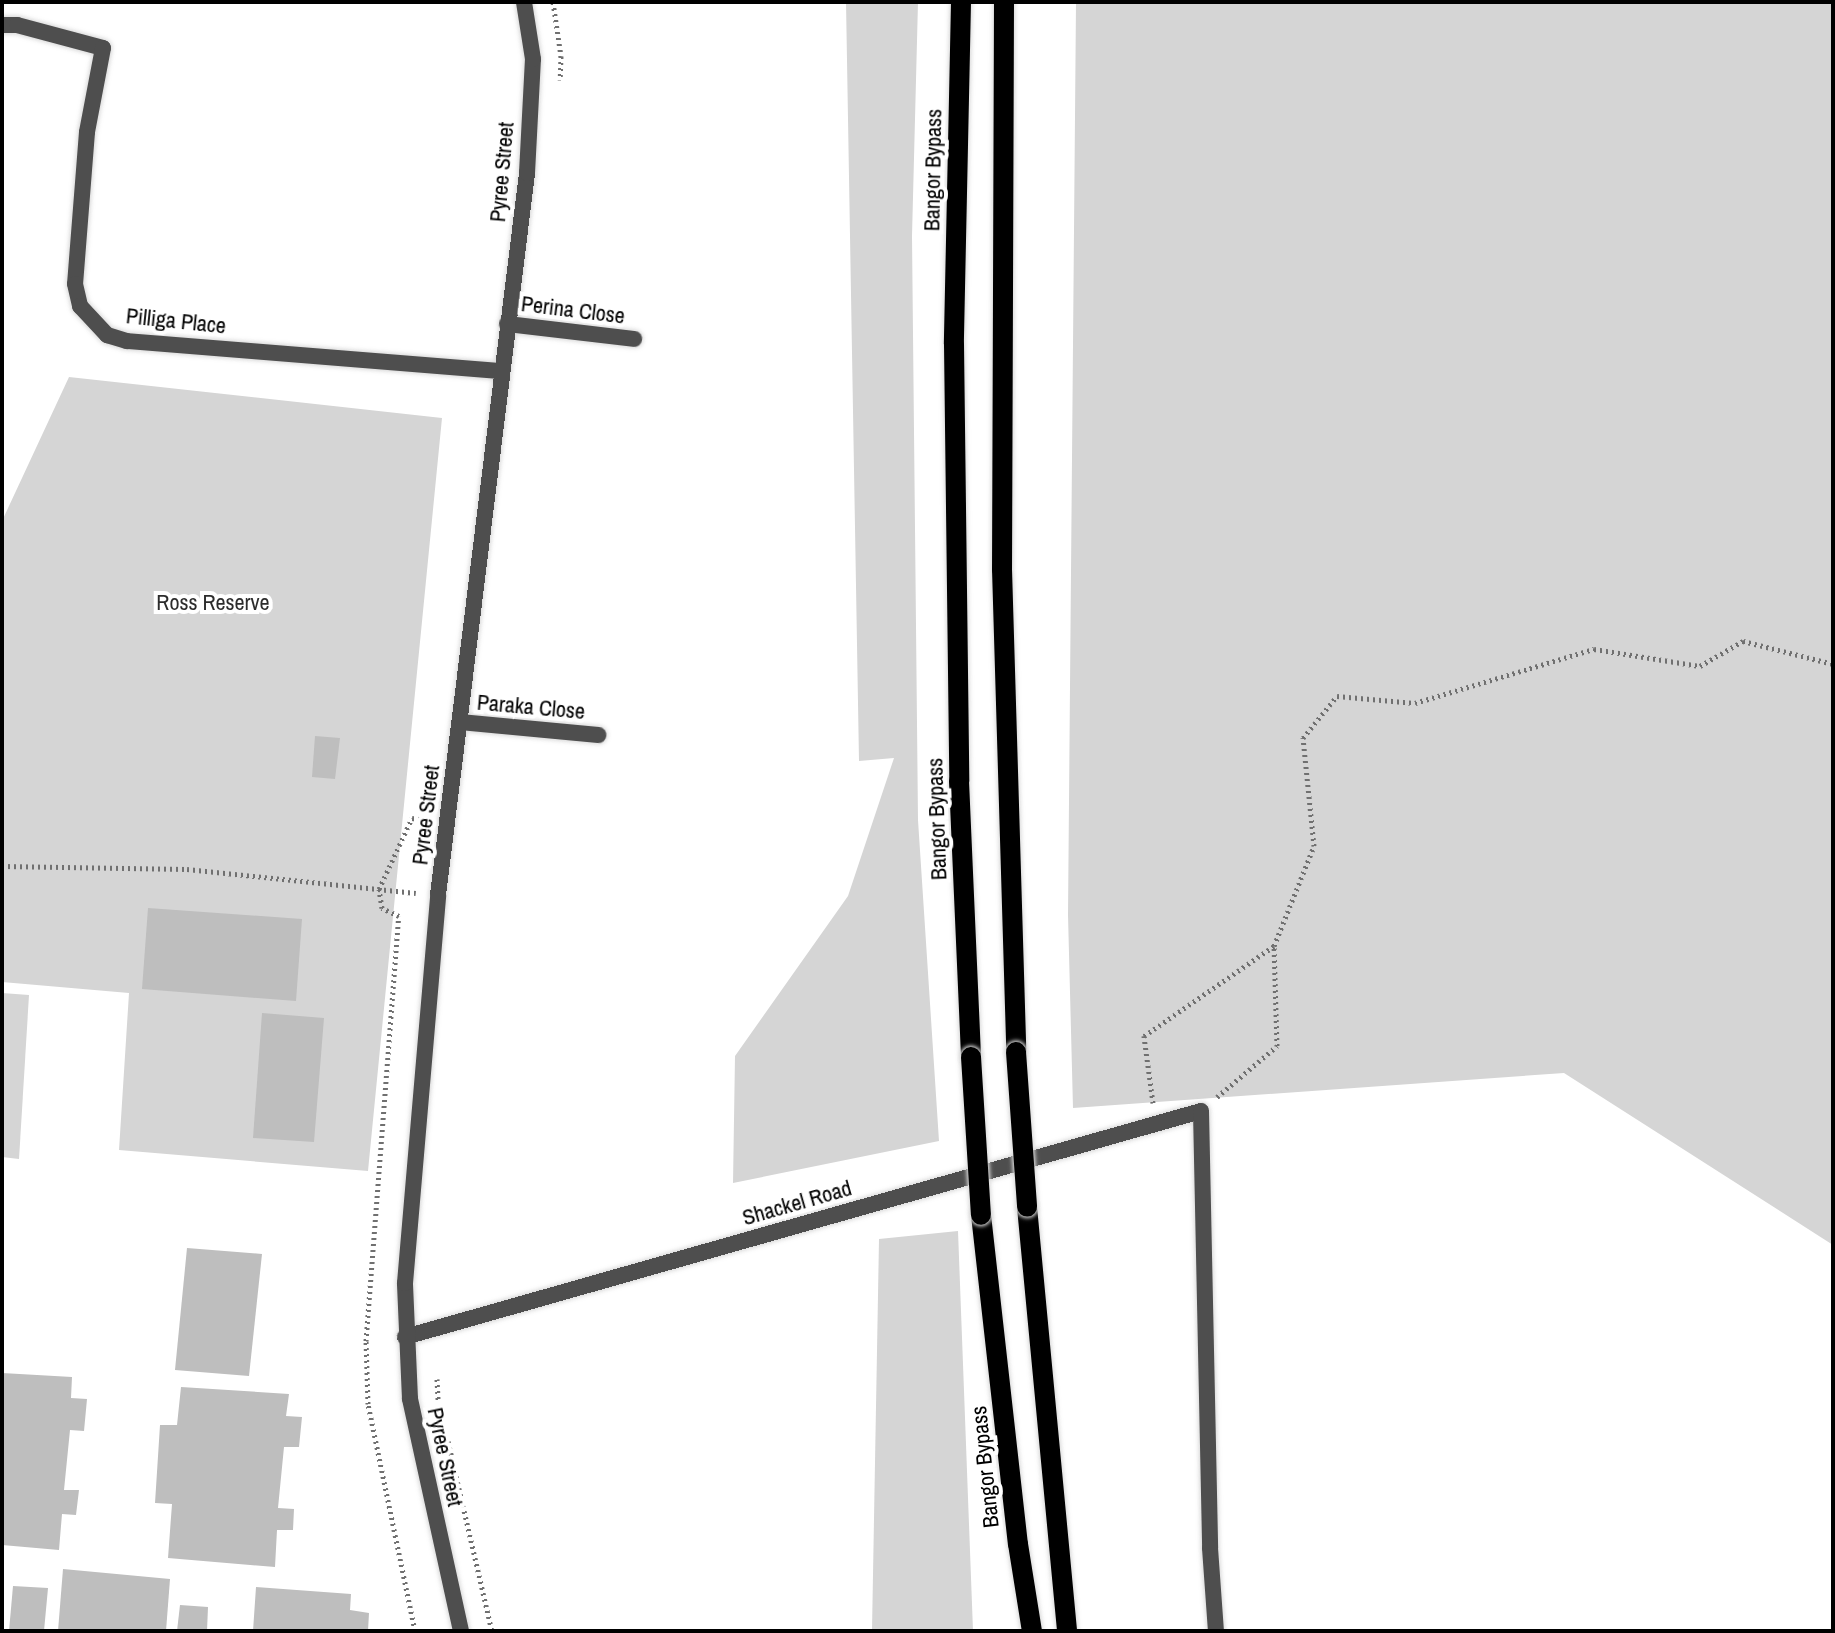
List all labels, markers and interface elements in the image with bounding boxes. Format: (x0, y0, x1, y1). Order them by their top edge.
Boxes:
street label: Bangor Bypass (919, 109, 947, 231)
street label: Pyree Street (484, 121, 520, 223)
street label: Perina Close (520, 291, 626, 329)
street label: Pilliga Place (125, 303, 227, 339)
park label: Ross Reserve (156, 590, 270, 616)
street label: Paraka Close (476, 689, 586, 725)
street label: Bangor Bypass (922, 757, 952, 881)
street label: Pyree Street (407, 764, 445, 866)
street label: Shackel Road (739, 1175, 855, 1231)
street label: Pyree Street (422, 1405, 468, 1509)
street label: Bangor Bypass (965, 1405, 1005, 1529)

